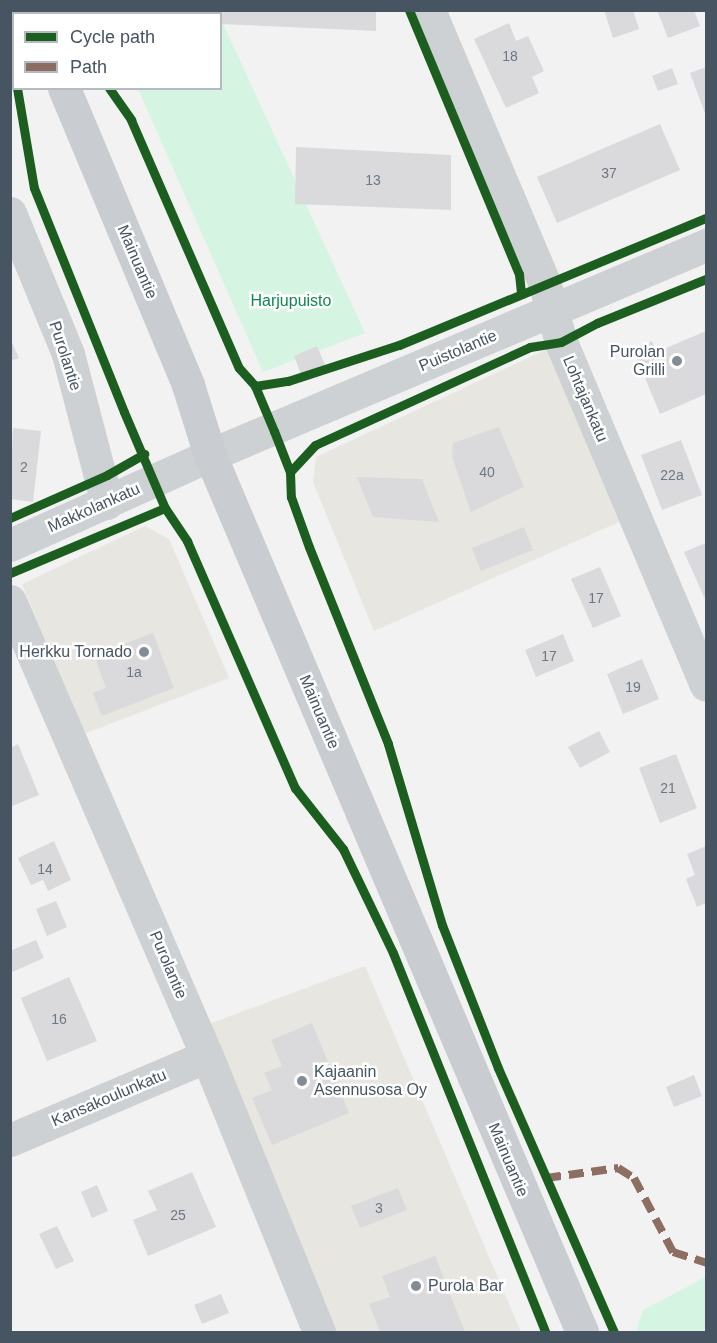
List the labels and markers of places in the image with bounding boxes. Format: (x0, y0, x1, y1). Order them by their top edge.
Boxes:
place label: Purolan Grilli (610, 342, 665, 380)
marker: Purolan Grilli (670, 354, 684, 368)
place label: Herkku Tornado (19, 642, 132, 662)
marker: Herkku Tornado (137, 645, 151, 659)
place label: Kajaanin Asennusosa Oy (314, 1062, 427, 1100)
marker: Kajaanin Asennusosa Oy (295, 1074, 309, 1088)
place label: Purola Bar (428, 1276, 504, 1296)
marker: Purola Bar (409, 1279, 423, 1293)

